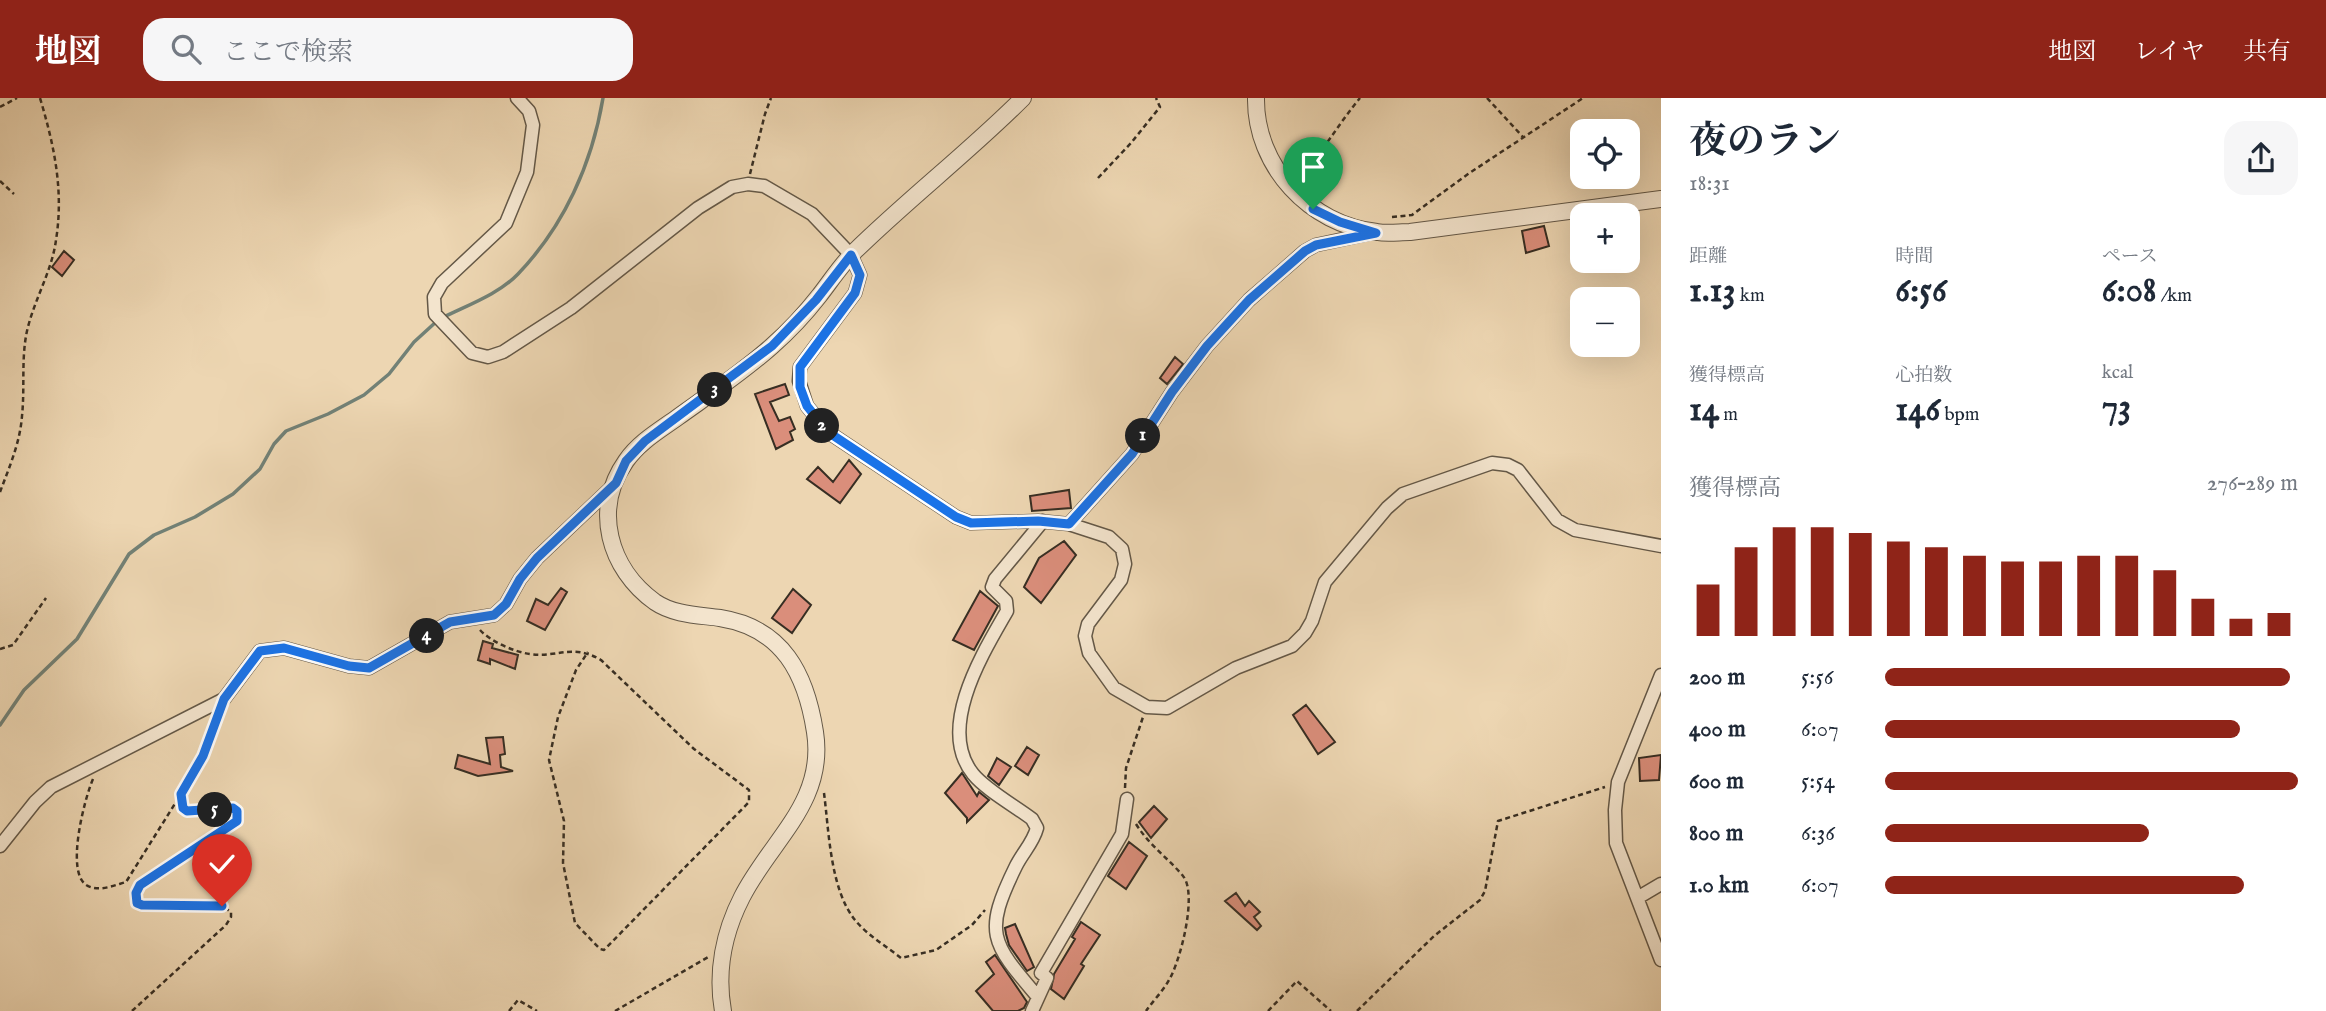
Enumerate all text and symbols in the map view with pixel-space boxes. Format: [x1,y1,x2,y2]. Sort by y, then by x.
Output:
search box [143,18,633,81]
icon: search [167,30,205,68]
text: 地図 [35,32,101,74]
text: ここで検索 [223,36,353,69]
text: 地図 [2048,37,2096,68]
text: レイヤ [2134,37,2205,68]
text: 共有 [2243,37,2291,68]
map controls [1570,119,1640,357]
button: locate [1570,119,1640,189]
text: 夜のラン [1689,119,1841,167]
button: share [2224,121,2298,195]
pin [1283,137,1343,209]
icon: arrive [1294,148,1332,186]
text: 18:31 [1689,169,1730,198]
button: + [1570,203,1640,273]
text: 距離 [1689,245,1727,269]
text: 時間 [1895,245,1933,269]
text: ペース [2102,245,2158,269]
text: 1.13 [1689,269,1736,314]
text: 6:56 [1895,269,1947,314]
text: 6:08 [2102,269,2157,314]
text: km [1736,284,1765,308]
text: /km [2157,284,2192,308]
button: − [1570,287,1640,357]
text: kcal [2102,361,2133,385]
text: 獲得標高 [1689,364,1765,388]
text: 心拍数 [1895,364,1952,388]
pin: 3 [698,372,732,408]
text: 3 [711,377,718,401]
text: 73 [2102,385,2131,430]
text: 14 [1689,388,1719,433]
text: 146 [1895,388,1940,433]
text: m [1719,403,1738,427]
text: bpm [1940,403,1980,427]
pin: 2 [804,408,840,444]
text: 2 [817,413,826,437]
pin: 1 [1126,418,1160,454]
text: 1 [1139,423,1146,447]
text: 276–289 m [2207,469,2298,498]
text: 獲得標高 [1689,474,1781,503]
pin: 4 [410,618,444,654]
text: 4 [422,623,431,647]
text: 200 m [1689,663,1745,692]
text: 5:56 [1801,663,1833,692]
text: 400 m [1689,715,1746,744]
text: 6:07 [1801,715,1839,744]
text: 600 m [1689,767,1744,796]
text: 5:54 [1801,767,1835,796]
pin: 5 [198,792,232,828]
text: 5 [211,797,218,821]
text: 800 m [1689,819,1743,848]
text: 6:36 [1801,819,1835,848]
pin [192,834,252,906]
icon: check [203,845,241,883]
text: 1.0 km [1689,871,1749,900]
text: 6:07 [1801,871,1839,900]

